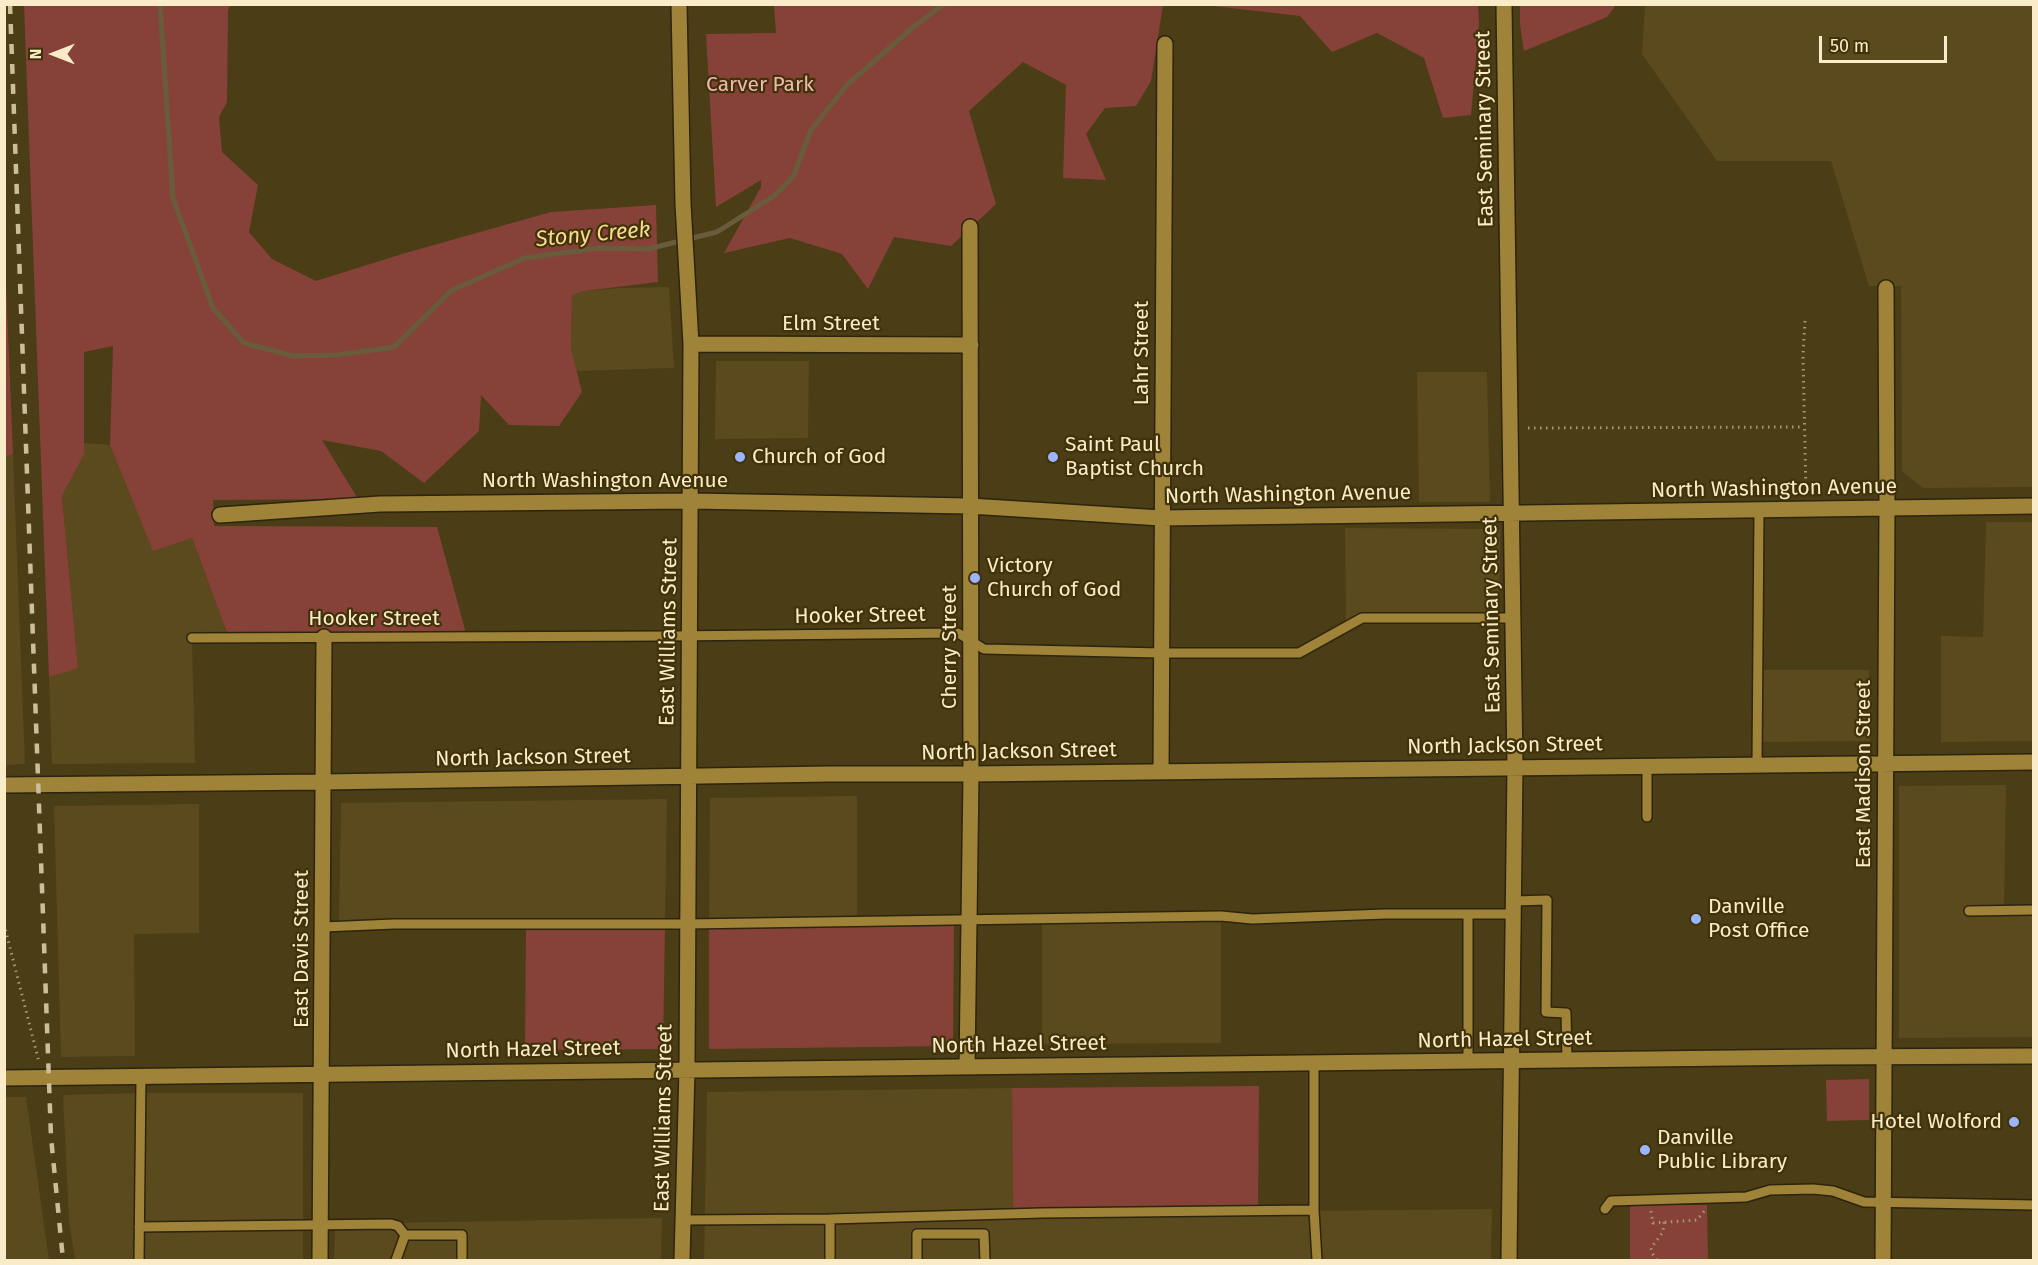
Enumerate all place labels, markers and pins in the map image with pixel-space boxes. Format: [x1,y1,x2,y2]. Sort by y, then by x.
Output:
place label: Saint Paul Baptist Church [1065,432,1204,482]
place label: Church of God [752,444,886,470]
marker: Church of God [733,450,747,464]
marker: Saint Paul Baptist Church [1046,450,1060,464]
place label: Victory Church of God [987,553,1121,603]
marker: Victory Church of God [968,571,982,585]
place label: Danville Post Office [1708,894,1809,944]
marker: Danville Post Office [1689,912,1703,926]
place label: Hotel Wolford [1870,1109,2002,1135]
marker: Hotel Wolford [2007,1115,2021,1129]
place label: Danville Public Library [1657,1125,1787,1175]
marker: Danville Public Library [1638,1143,1652,1157]

